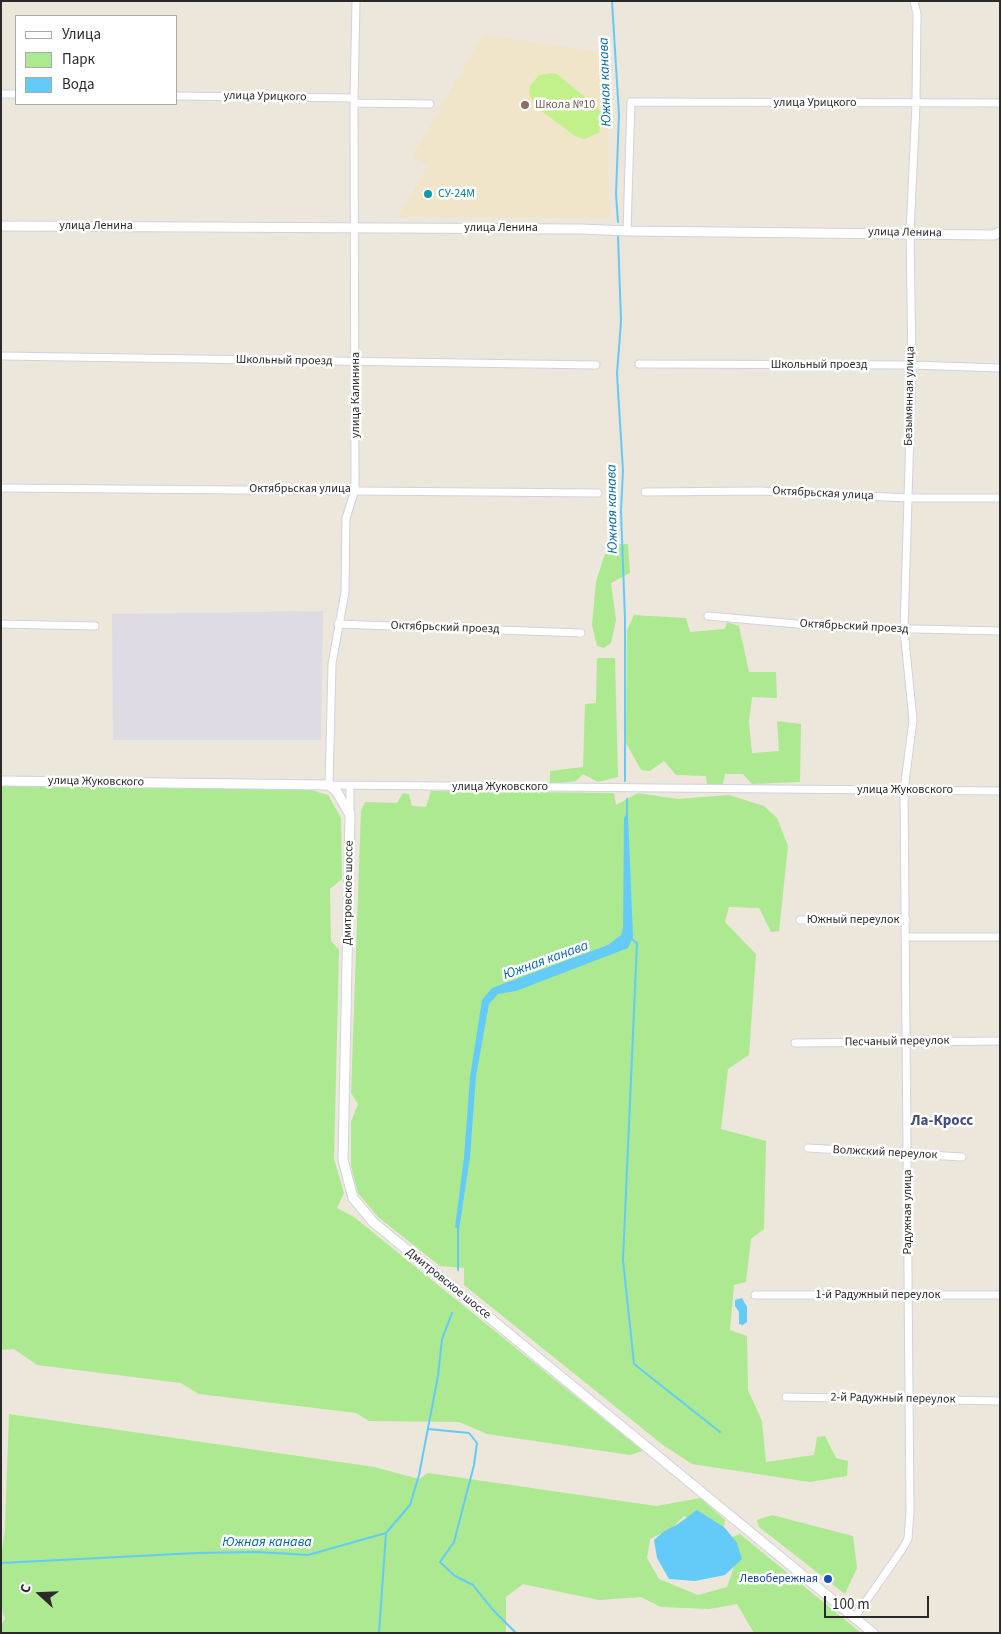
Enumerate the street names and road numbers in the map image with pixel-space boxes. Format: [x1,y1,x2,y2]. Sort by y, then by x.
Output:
street label: улица Урицкого [223,89,307,105]
street label: улица Урицкого [774,96,856,110]
street label: улица Ленина [59,219,133,233]
street label: улица Ленина [464,221,538,235]
street label: улица Ленина [868,225,942,241]
street label: Безымянная улица [902,346,918,446]
street label: улица Калинина [349,352,363,438]
street label: Школьный проезд [236,353,332,369]
street label: Школьный проезд [771,358,867,372]
street label: Октябрьская улица [249,482,351,496]
street label: Октябрьская улица [772,484,874,504]
street label: Октябрьский проезд [799,617,909,637]
street label: Октябрьский проезд [390,619,500,637]
street label: улица Жуковского [48,774,144,790]
street label: улица Жуковского [452,780,548,794]
street label: улица Жуковского [857,783,953,797]
street label: Дмитровское шоссе [341,840,357,946]
street label: Южный переулок [807,913,899,927]
street label: Песчаный переулок [844,1034,950,1050]
street label: Волжский переулок [832,1143,938,1163]
street label: Радужная улица [901,1169,915,1255]
street label: Дмитровское шоссе [403,1245,493,1323]
street label: 1-й Радужный переулок [816,1288,940,1302]
street label: 2-й Радужный переулок [830,1391,956,1407]

